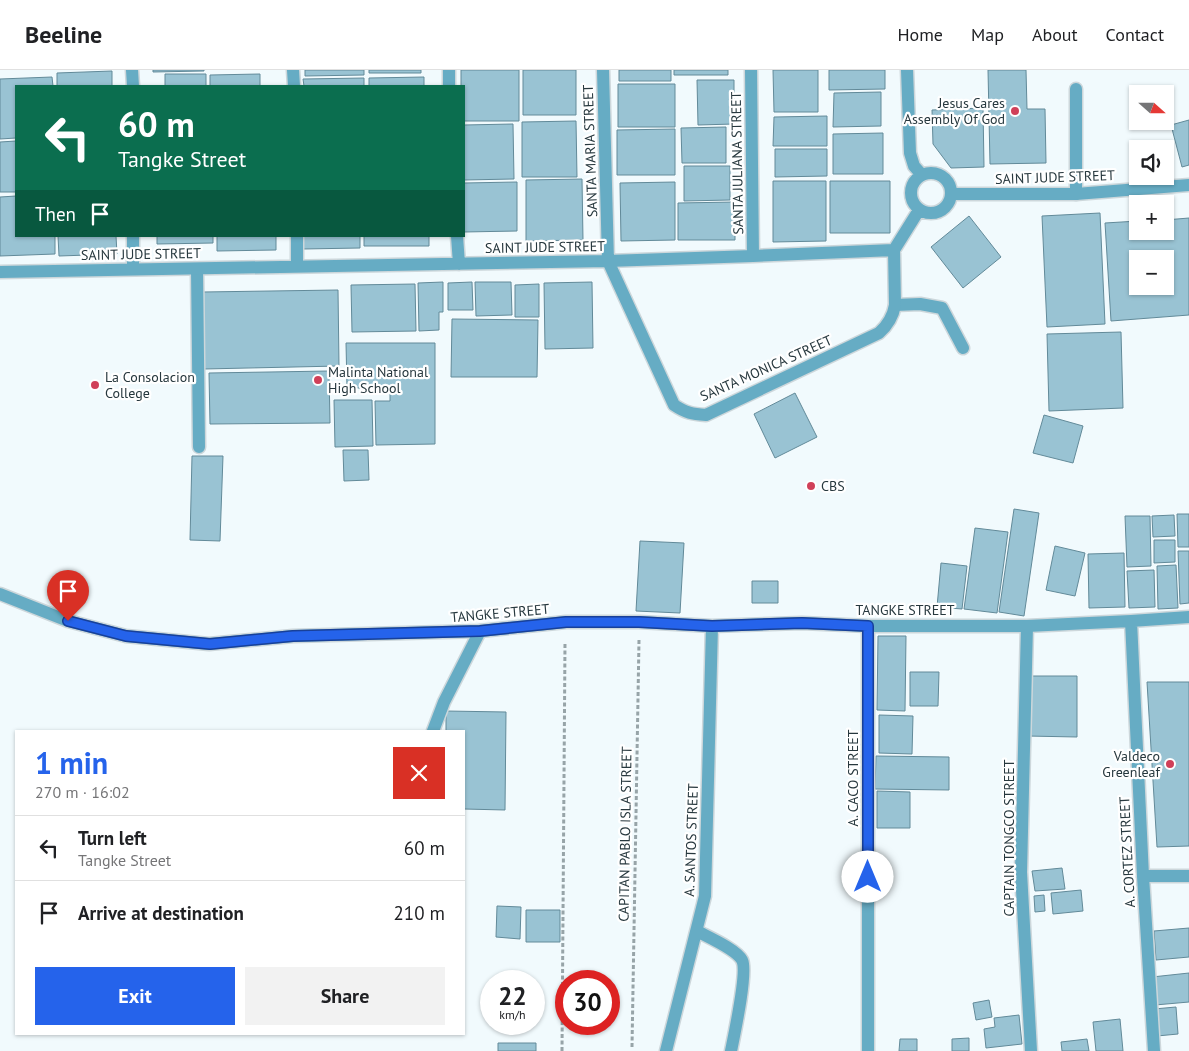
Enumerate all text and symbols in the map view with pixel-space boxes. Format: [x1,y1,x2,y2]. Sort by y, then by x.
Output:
text: Beeline [25,19,102,50]
text: Home [897,23,943,46]
text: Map [971,23,1004,46]
text: About [1032,23,1078,46]
text: Contact [1106,23,1164,46]
street label: SANTA MARIA STREET [579,84,601,218]
north arrow [1129,85,1174,130]
map controls [1129,85,1174,295]
street label: SANTA JULIANA STREET [727,91,747,235]
place label: Jesus Cares Assembly Of God [904,94,1005,128]
text: 60 m [118,101,195,147]
icon: left [35,105,100,170]
marker: Jesus Cares Assembly Of God [1009,105,1021,117]
button: sound [1129,140,1174,185]
text: Tangke Street [118,145,246,173]
street label: SAINT JUDE STREET [995,166,1115,188]
button: + [1129,195,1174,240]
icon: arrive [86,200,114,228]
text: Then [35,202,76,226]
street label: SAINT JUDE STREET [485,237,605,257]
street label: SAINT JUDE STREET [81,244,201,264]
button: − [1129,250,1174,295]
street label: SANTA MONICA STREET [697,331,835,405]
place label: Malinta National High School [328,363,428,397]
place label: La Consolacion College [105,368,195,402]
marker: Malinta National High School [312,374,324,386]
marker: La Consolacion College [89,379,101,391]
place label: CBS [821,477,845,495]
marker: CBS [805,480,817,492]
pin [47,570,89,621]
icon: arrive [54,577,82,605]
street label: TANGKE STREET [450,600,550,626]
street label: TANGKE STREET [855,601,955,619]
street label: A. CACO STREET [844,729,862,826]
text: 1 min [35,743,108,782]
street label: CAPITAN PABLO ISLA STREET [614,746,636,922]
button: close [393,747,445,799]
place label: Valdeco Greenleaf [1102,747,1161,781]
marker: Valdeco Greenleaf [1164,758,1176,770]
street label: CAPTAIN TONGCO STREET [1000,759,1018,917]
text: 270 m · 16:02 [35,782,130,802]
street label: A. SANTOS STREET [680,783,702,897]
street label: A. CORTEZ STREET [1115,796,1139,908]
text: Turn left [78,826,147,850]
icon: left [35,834,63,862]
text: 60 m [404,836,445,860]
text: Tangke Street [78,850,171,870]
position arrow [841,850,893,902]
icon: arrive [35,899,63,927]
text: Arrive at destination [78,901,244,925]
text: 210 m [393,901,445,925]
button: Exit [35,967,235,1025]
button: Share [245,967,445,1025]
speed limit sign: 30 [555,970,620,1035]
text: 22 [498,980,527,1012]
text: km/h [499,1007,526,1022]

